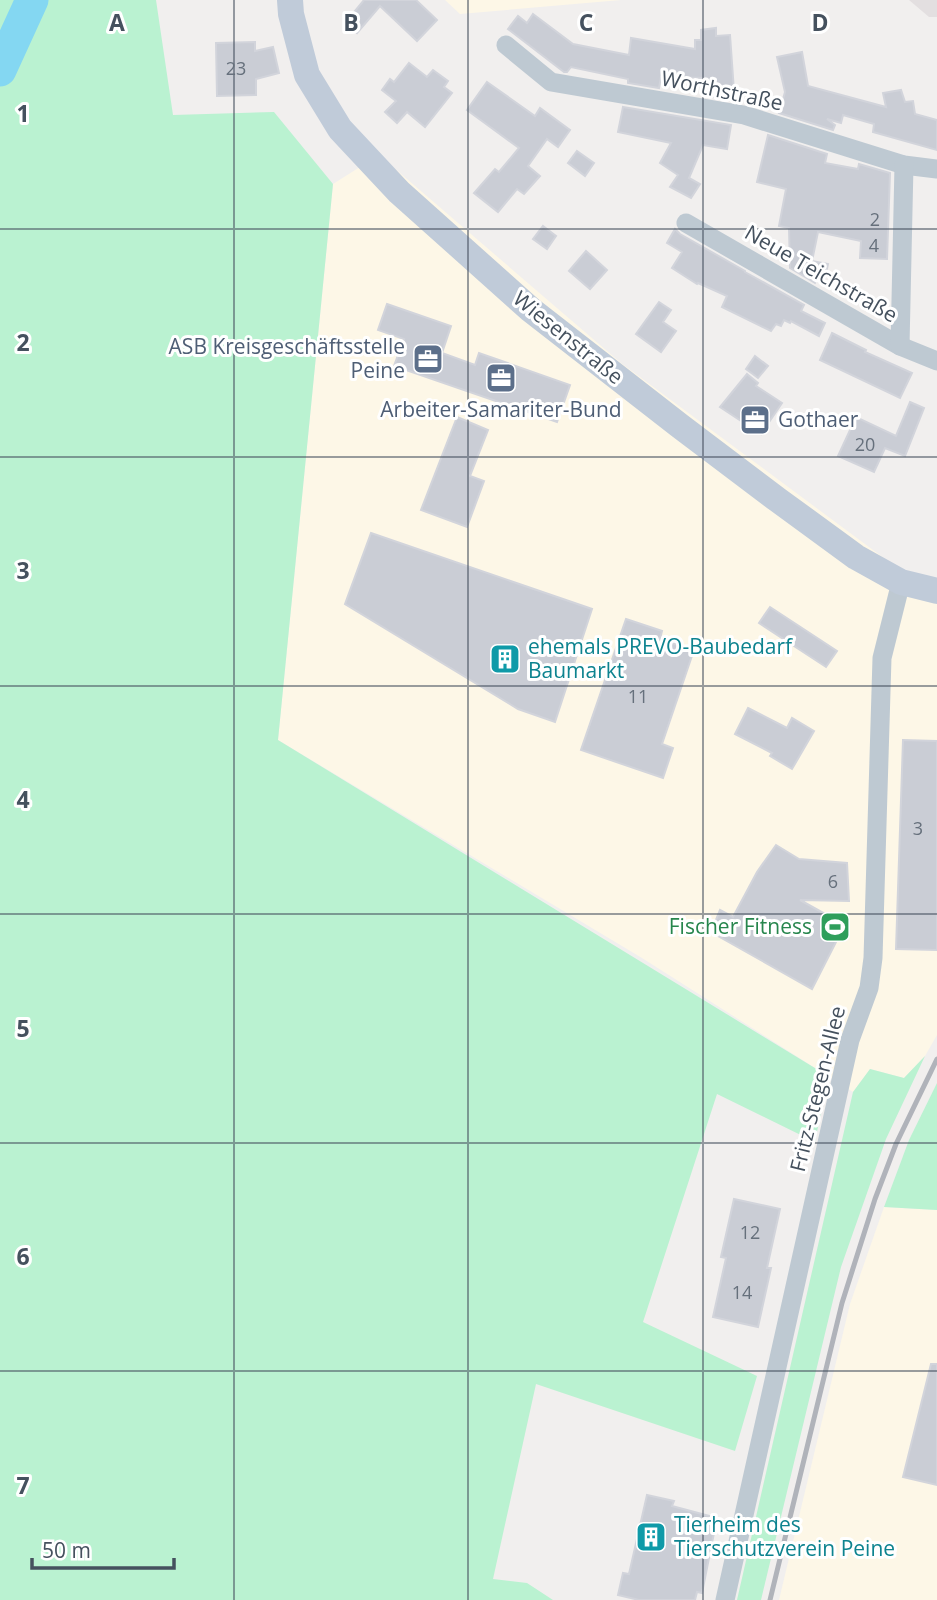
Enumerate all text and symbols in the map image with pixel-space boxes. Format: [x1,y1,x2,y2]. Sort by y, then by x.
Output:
text: A [109,6,125,38]
text: B [343,6,359,38]
text: C [579,6,593,38]
text: D [811,6,829,38]
house number: 23 [226,56,246,80]
street label: Worthstraße [659,63,786,117]
text: 1 [16,97,30,129]
house number: 2 [870,207,880,231]
street label: Neue Teichstraße [740,218,903,328]
house number: 4 [869,233,879,257]
street label: Wiesenstraße [508,284,629,390]
text: 2 [16,326,30,358]
place label: ASB Kreisgeschäftsstelle Peine [169,332,405,384]
office icon: ASB Kreisgeschäftsstelle Peine [411,342,445,376]
office icon: Arbeiter-Samariter-Bund [484,361,518,395]
place label: Arbeiter-Samariter-Bund [380,395,622,423]
office icon: Gothaer [738,403,772,437]
place label: Gothaer [778,405,859,433]
house number: 20 [855,432,875,456]
text: 3 [16,554,30,586]
place label: ehemals PREVO-Baubedarf Baumarkt [528,632,794,684]
building icon: ehemals PREVO-Baubedarf Baumarkt [488,642,522,676]
house number: 11 [628,684,648,708]
text: 4 [16,783,30,815]
house number: 3 [913,816,923,840]
house number: 6 [828,869,838,893]
sports icon: Fischer Fitness [818,910,852,944]
place label: Fischer Fitness [669,912,812,940]
street label: Fritz-Stegen-Allee [783,1003,851,1175]
text: 5 [16,1012,30,1044]
house number: 12 [740,1220,760,1244]
text: 6 [16,1240,30,1272]
house number: 14 [732,1280,752,1304]
text: 7 [16,1469,30,1501]
place label: Tierheim des Tierschutzverein Peine [674,1510,895,1562]
building icon: Tierheim des Tierschutzverein Peine [634,1520,668,1554]
scale bar [32,1526,173,1570]
text: 50 m [42,1536,91,1564]

